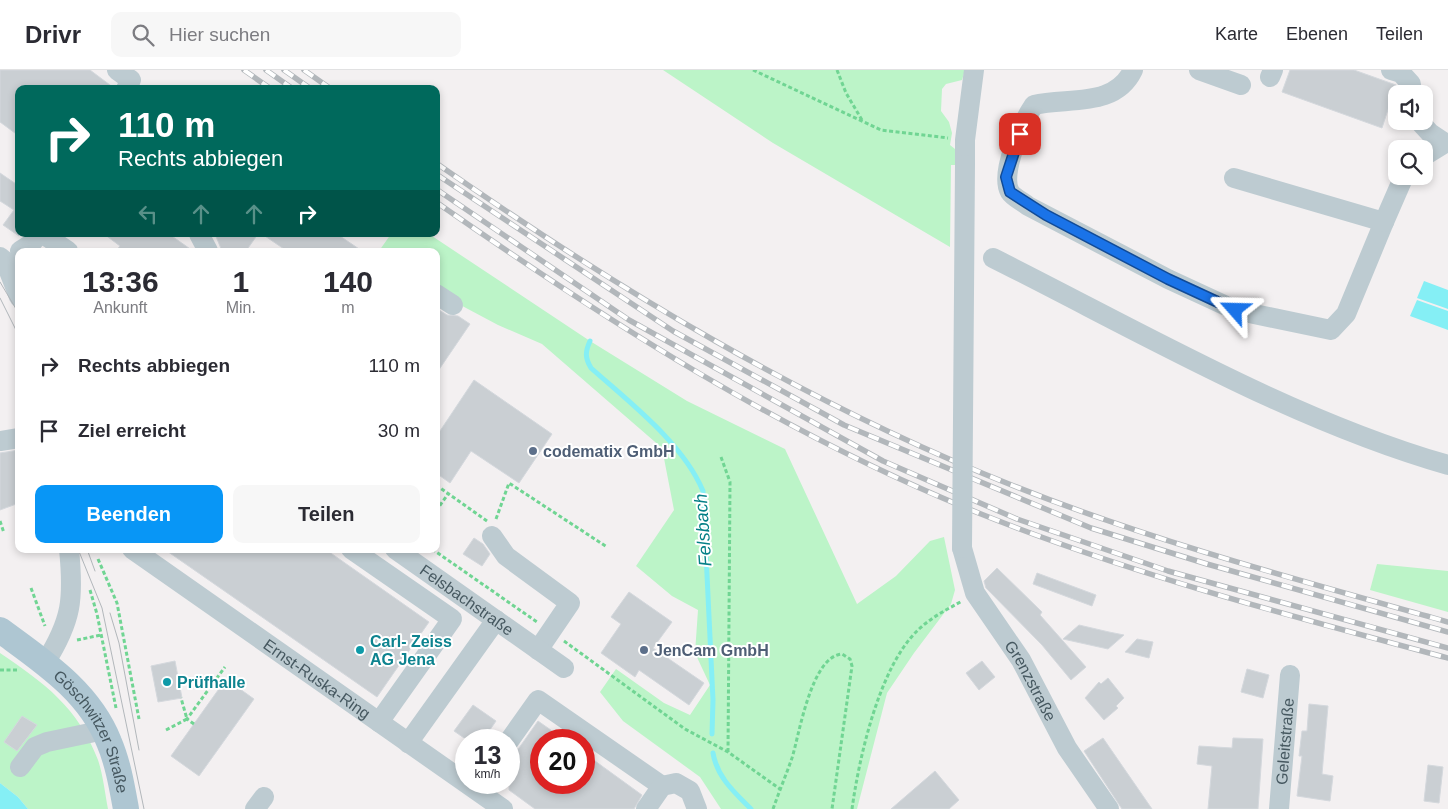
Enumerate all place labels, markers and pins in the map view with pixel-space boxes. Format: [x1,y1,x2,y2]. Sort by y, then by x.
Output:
pin [999,113,1041,155]
place label: codematix GmbH [543,443,675,460]
marker: codematix GmbH [527,445,539,457]
place label: Carl- Zeiss AG Jena [370,633,452,668]
place label: JenCam GmbH [654,642,769,659]
marker: Carl- Zeiss AG Jena [354,644,366,656]
marker: JenCam GmbH [638,644,650,656]
place label: Prüfhalle [177,674,246,691]
marker: Prüfhalle [161,676,173,688]

